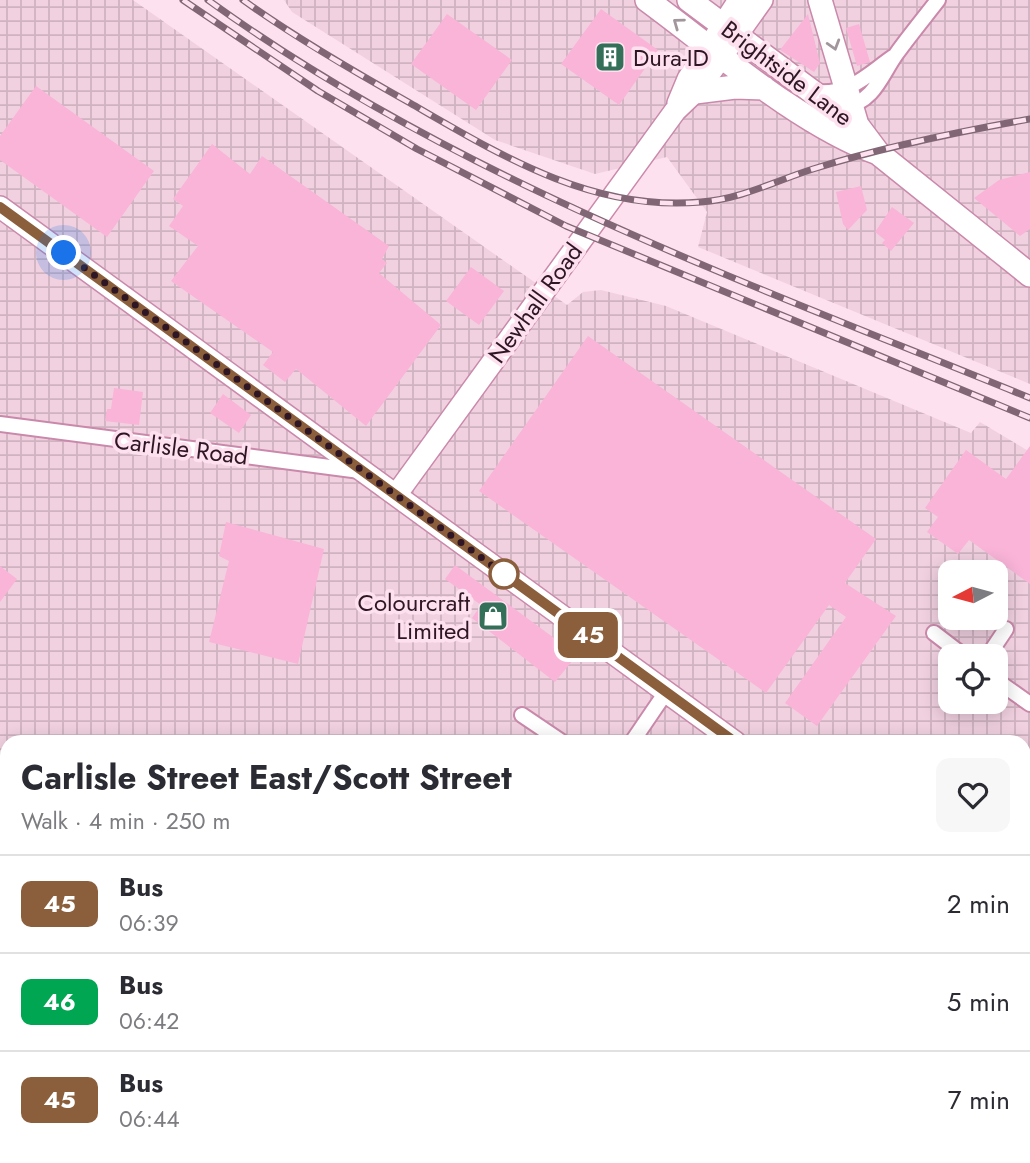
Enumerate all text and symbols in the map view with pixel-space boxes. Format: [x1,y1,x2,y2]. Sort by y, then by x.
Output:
street label: Brightside Lane [714,12,860,134]
one-way arrow [673,18,686,31]
one-way arrow [825,38,840,50]
building icon: Dura-ID [593,40,627,74]
place label: Dura-ID [633,40,709,75]
your location [46,235,81,270]
street label: Newhall Road [479,236,591,370]
street label: Carlisle Road [112,422,250,474]
unlabelled marker [489,559,519,589]
north arrow [938,560,1008,630]
map controls [938,560,1008,714]
place label: Colourcraft Limited [357,585,470,648]
shop icon: Colourcraft Limited [476,599,510,633]
line badge: 45 [556,612,620,658]
text: 45 [572,617,604,652]
button: locate [938,644,1008,714]
text: Carlisle Street East/Scott Street [21,754,512,801]
button: heart [936,758,1010,832]
text: Walk · 4 min · 250 m [21,804,230,838]
text: Bus [119,868,163,906]
text: 2 min [947,885,1010,923]
text: 45 [43,886,76,921]
text: 06:39 [119,906,179,940]
text: Bus [119,966,163,1004]
text: 5 min [947,983,1010,1021]
text: 46 [43,984,76,1019]
text: 06:42 [119,1004,179,1038]
text: Bus [119,1064,163,1102]
text: 7 min [948,1081,1010,1119]
text: 45 [43,1082,76,1117]
text: 06:44 [119,1102,180,1136]

